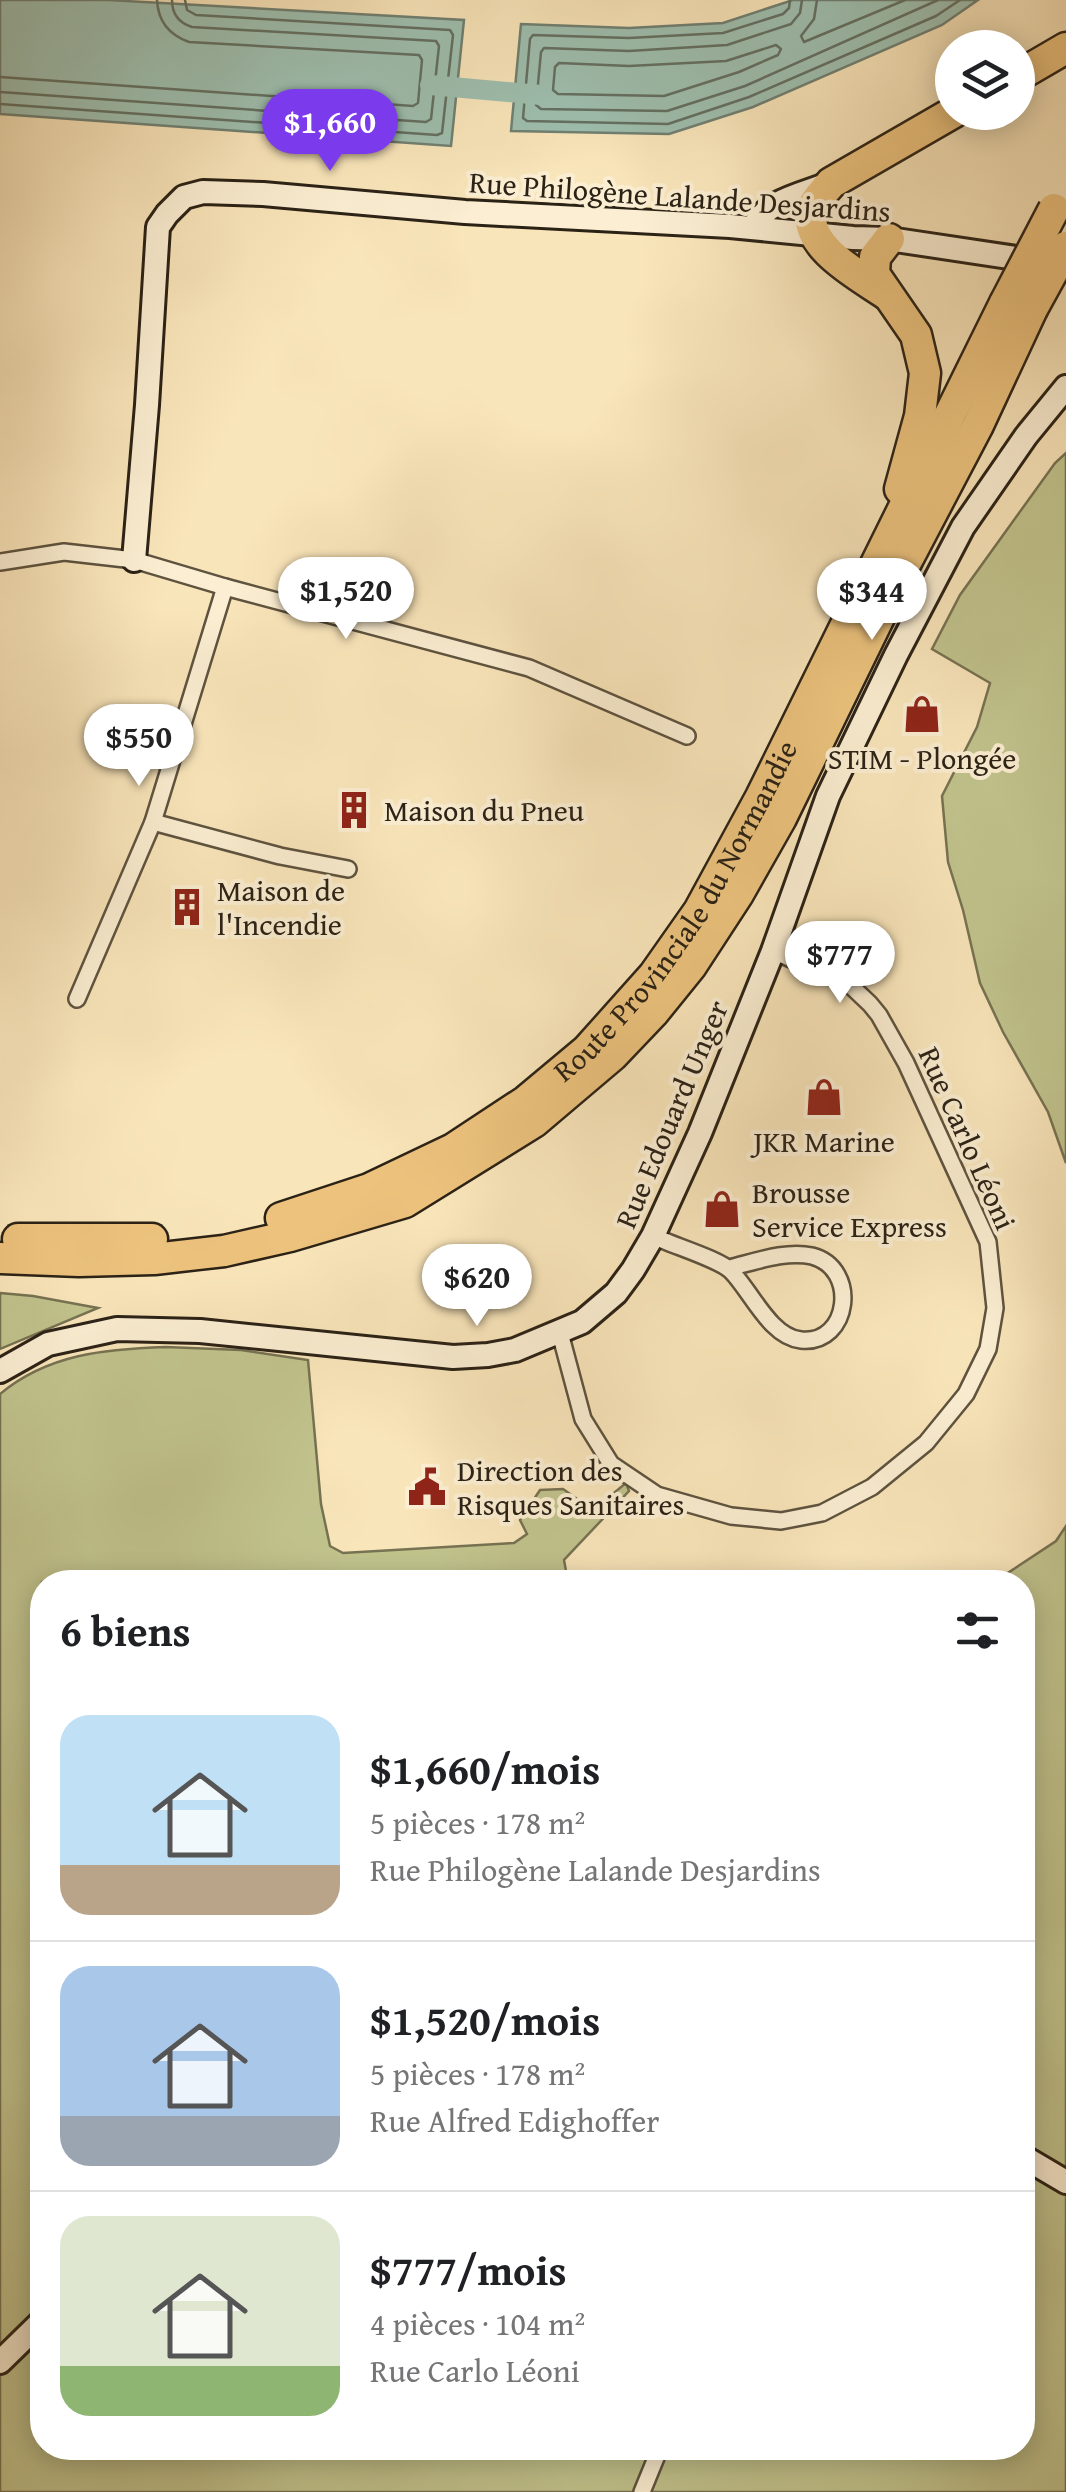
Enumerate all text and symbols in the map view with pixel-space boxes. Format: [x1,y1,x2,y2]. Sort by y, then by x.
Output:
map controls [935,30,1035,130]
button: layers [935,30,1035,130]
pin: $1,660 [249,89,411,174]
text: $1,660 [284,98,376,145]
street label: Rue Philogène Lalande Desjardins [468,159,892,233]
pin: $1,520 [265,557,427,642]
pin: $344 [813,558,931,643]
text: $1,520 [300,566,392,613]
text: $344 [839,567,905,614]
shop icon: STIM - Plongée [901,693,943,735]
pin: $550 [80,704,198,789]
text: $550 [106,713,172,760]
street label: Route Provinciale du Normandie [543,732,808,1092]
place label: STIM - Plongée [828,736,1016,780]
place label: Maison du Pneu [384,788,585,832]
building icon: Maison du Pneu [333,789,375,831]
place label: Maison de l'Incendie [217,868,345,946]
building icon: Maison de l'Incendie [166,886,208,928]
pin: $777 [781,921,899,1006]
text: $777 [807,930,873,977]
street label: Rue Edouard Unger [603,993,739,1235]
street label: Rue Carlo Léoni [908,1039,1028,1237]
shop icon: JKR Marine [803,1076,845,1118]
place label: JKR Marine [749,1119,895,1163]
place label: Brousse Service Express [752,1170,947,1248]
shop icon: Brousse Service Express [701,1188,743,1230]
pin: $620 [418,1244,536,1329]
text: $620 [444,1253,510,1300]
place label: Direction des Risques Sanitaires [457,1448,684,1526]
public building icon: Direction des Risques Sanitaires [406,1466,448,1508]
text: 6 biens [60,1600,191,1661]
icon: filters [950,1603,1005,1658]
text: $1,660/mois [370,1738,600,1799]
icon: home [140,1755,260,1875]
text: 5 pièces · 178 m² [370,1799,585,1846]
text: Rue Philogène Lalande Desjardins [370,1846,821,1893]
text: $1,520/mois [370,1989,600,2050]
icon: home [140,2006,260,2126]
text: 5 pièces · 178 m² [370,2050,585,2097]
text: Rue Alfred Edighoffer [370,2097,659,2144]
text: $777/mois [370,2239,567,2300]
icon: home [140,2256,260,2376]
text: 4 pièces · 104 m² [370,2300,585,2347]
text: Rue Carlo Léoni [370,2347,580,2394]

